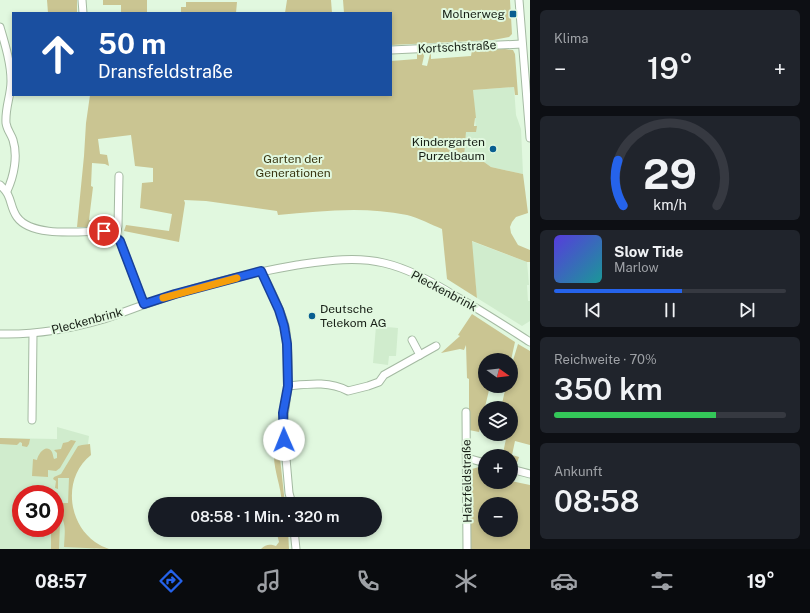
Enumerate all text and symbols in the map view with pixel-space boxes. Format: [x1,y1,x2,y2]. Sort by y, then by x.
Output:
place label: Molnerweg [442,7,505,21]
marker: Molnerweg [508,9,518,19]
text: 50 m [98,27,166,60]
icon: ahead [32,28,84,80]
text: Klima [554,31,588,46]
street label: Kortschstraße [417,38,497,56]
text: 19° [647,50,693,86]
text: − [554,56,566,82]
text: + [774,56,786,82]
text: Dransfeldstraße [98,61,233,82]
place label: Kindergarten Purzelbaum [412,135,485,163]
marker: Kindergarten Purzelbaum [488,144,498,154]
text: 29 [643,149,697,198]
park label: Garten der Generationen [255,152,331,180]
text: km/h [653,196,687,213]
pin [87,214,121,248]
icon: arrive [93,220,115,242]
text: Slow Tide [614,243,683,260]
text: Marlow [614,260,659,275]
street label: Pleckenbrink [408,268,480,314]
icon: previous [582,299,604,321]
icon: pause [659,299,681,321]
icon: next [736,299,758,321]
place label: Deutsche Telekom AG [320,302,387,330]
street label: Pleckenbrink [50,305,124,337]
marker: Deutsche Telekom AG [307,311,317,321]
text: Reichweite · 70% [554,352,657,367]
north arrow [478,353,518,393]
map controls [478,353,518,537]
text: 350 km [554,371,663,407]
button: layers [478,401,518,441]
position arrow [263,419,305,461]
street label: Hatzfeldstraße [459,439,475,523]
button: + [478,449,518,489]
text: Ankunft [554,464,603,479]
text: 08:58 [554,483,640,519]
speed limit sign: 30 [12,485,64,537]
button: − [478,497,518,537]
text: 08:58 · 1 Min. · 320 m [191,508,339,525]
icon: directions [157,567,185,595]
icon: music [255,567,283,595]
icon: phone [354,567,382,595]
icon: climate [452,567,480,595]
icon: car [550,567,578,595]
icon: filters [648,567,676,595]
text: 08:57 [35,571,87,592]
text: 19° [747,571,775,592]

